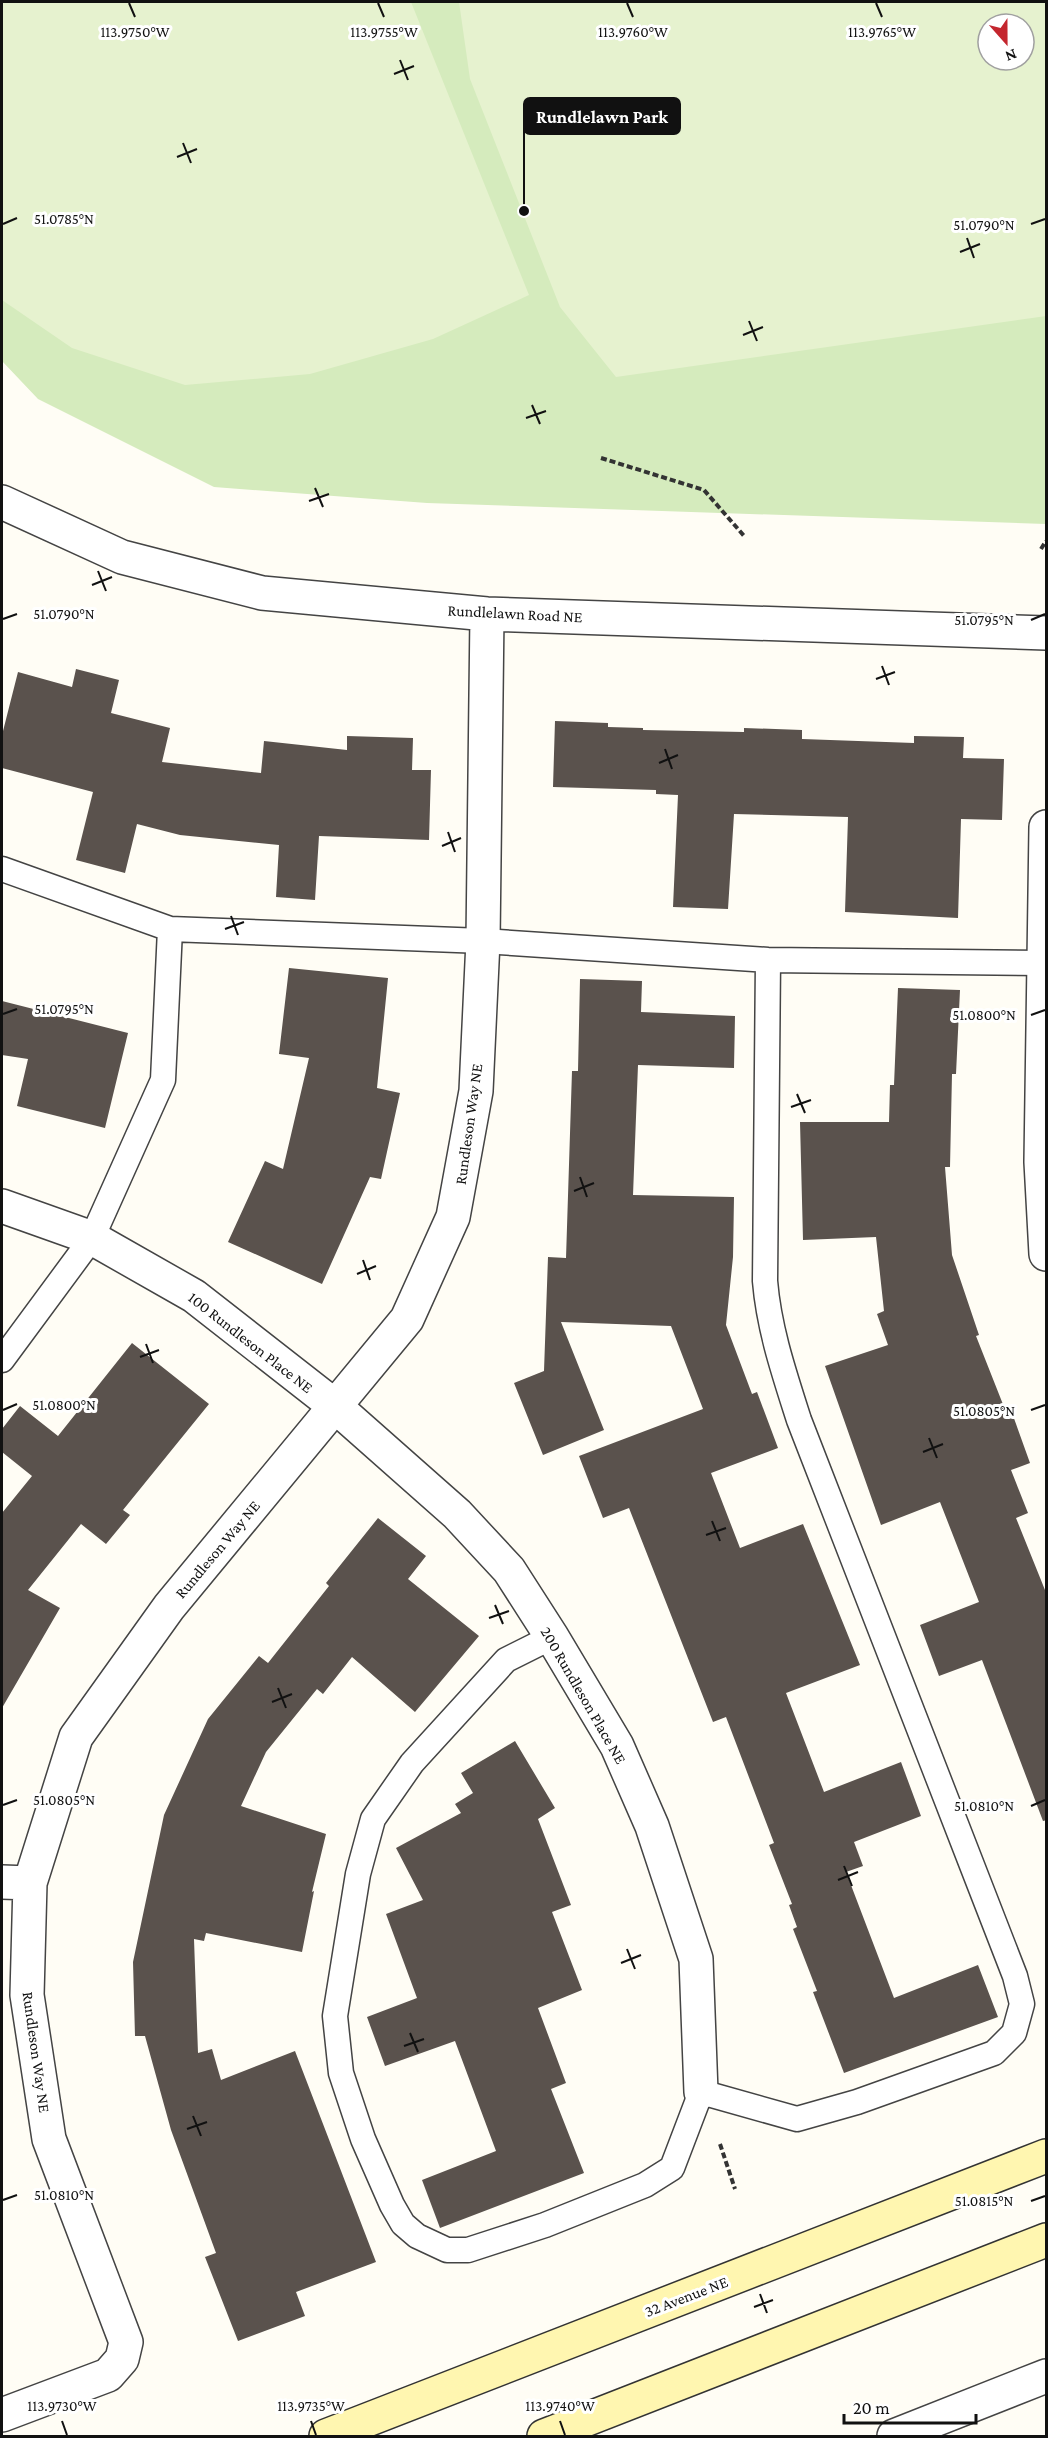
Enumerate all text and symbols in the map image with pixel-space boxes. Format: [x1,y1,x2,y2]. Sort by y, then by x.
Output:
north arrow [976,12,1036,72]
text: 113.9750°W [100,24,170,40]
text: 113.9755°W [350,24,418,40]
text: 113.9760°W [598,24,668,40]
text: 113.9765°W [848,24,916,40]
text: N [1003,46,1019,65]
callout: Rundlelawn Park [524,98,680,134]
text: Rundlelawn Park [536,107,668,127]
text: 51.0785°N [34,211,94,227]
text: 51.0790°N [953,217,1015,233]
street label: Rundlelawn Road NE [447,601,583,626]
text: 51.0790°N [33,606,95,622]
text: 51.0795°N [954,612,1014,628]
text: 51.0795°N [34,1001,94,1017]
text: 51.0800°N [952,1007,1016,1023]
street label: Rundleson Way NE [452,1062,486,1186]
street label: 100 Rundleson Place NE [185,1289,316,1396]
text: 51.0800°N [32,1397,96,1413]
text: 51.0805°N [953,1403,1015,1419]
street label: Rundleson Way NE [172,1497,264,1602]
street label: 200 Rundleson Place NE [537,1624,630,1767]
text: 51.0805°N [33,1792,95,1808]
text: 51.0810°N [954,1798,1014,1814]
street label: Rundleson Way NE [19,1990,53,2114]
text: 51.0810°N [34,2187,94,2203]
text: 51.0815°N [955,2193,1013,2209]
street label: 32 Avenue NE [642,2273,730,2320]
scale bar [844,2387,976,2425]
text: 113.9730°W [27,2398,97,2414]
text: 113.9735°W [277,2398,345,2414]
text: 113.9740°W [525,2398,595,2414]
text: 20 m [853,2398,890,2418]

